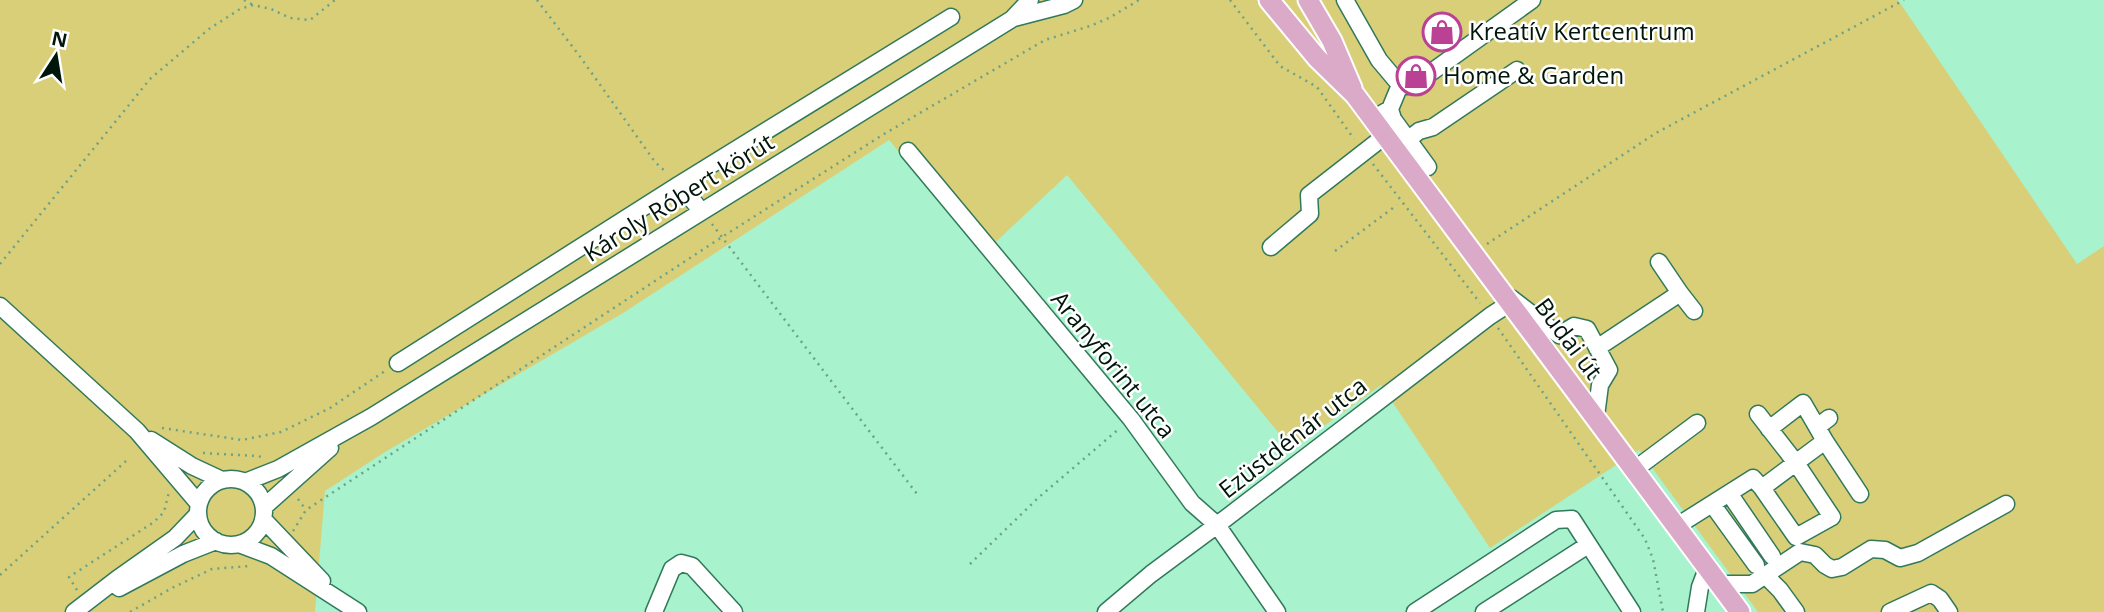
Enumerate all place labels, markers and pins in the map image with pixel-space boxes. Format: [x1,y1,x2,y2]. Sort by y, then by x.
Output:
shop icon: Kreatív Kertcentrum [1421,11,1463,53]
place label: Kreatív Kertcentrum [1469,14,1695,47]
shop icon: Home & Garden [1395,55,1437,97]
place label: Home & Garden [1443,58,1624,91]

